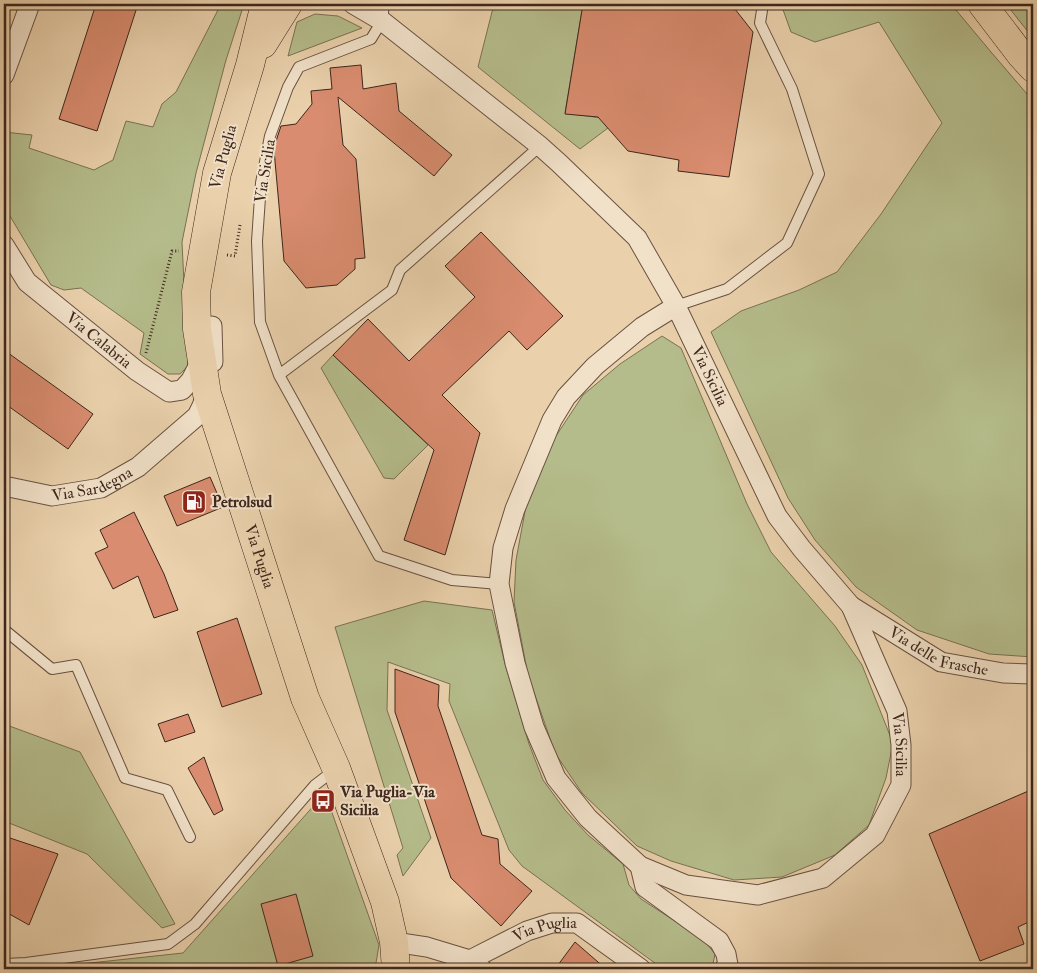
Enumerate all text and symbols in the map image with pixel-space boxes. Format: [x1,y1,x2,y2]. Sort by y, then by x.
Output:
street label: Via Puglia [205,122,241,191]
street label: Via Sicilia [250,137,280,204]
street label: Via Calabria [62,308,136,373]
street label: Via Sicilia [687,343,733,410]
street label: Via Sardegna [50,462,136,506]
fuel station icon: Petrolsud [181,489,207,515]
place label: Petrolsud [212,492,272,512]
street label: Via Puglia [240,522,279,591]
street label: Via delle Frasche [885,622,990,680]
street label: Via Sicilia [887,711,911,777]
place label: Via Puglia-Via Sicilia [339,782,435,820]
bus stop icon: Via Puglia-Via Sicilia [310,788,336,814]
street label: Via Puglia [509,913,577,947]

